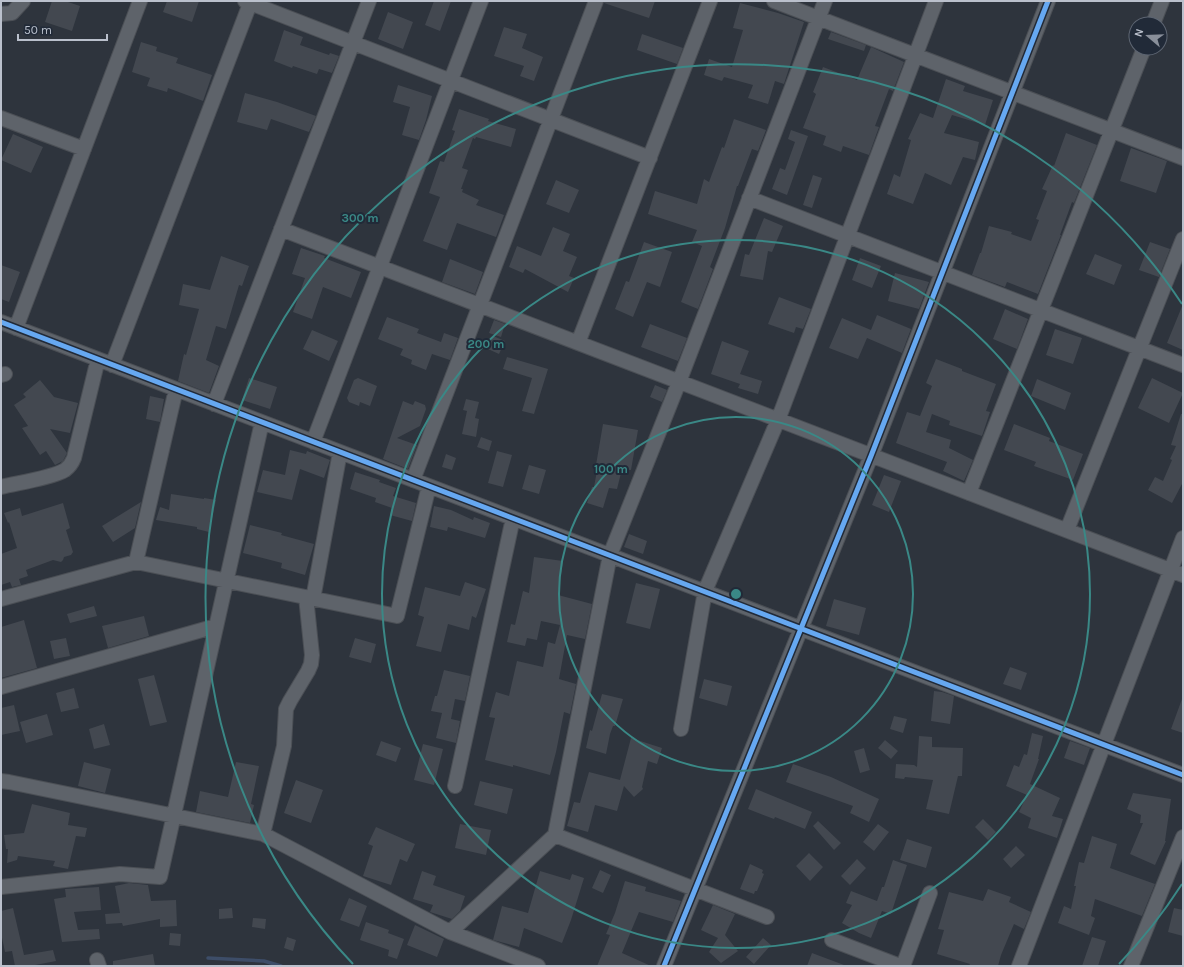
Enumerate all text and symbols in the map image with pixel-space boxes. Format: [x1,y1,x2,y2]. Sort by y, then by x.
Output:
scale bar [18,16,107,42]
north arrow [1128,16,1168,56]
text: 50 m [24,23,52,37]
text: N [1132,27,1146,39]
text: 300 m [341,211,379,225]
text: 200 m [468,337,504,351]
text: 100 m [594,462,628,476]
centre of rings [729,587,743,601]

